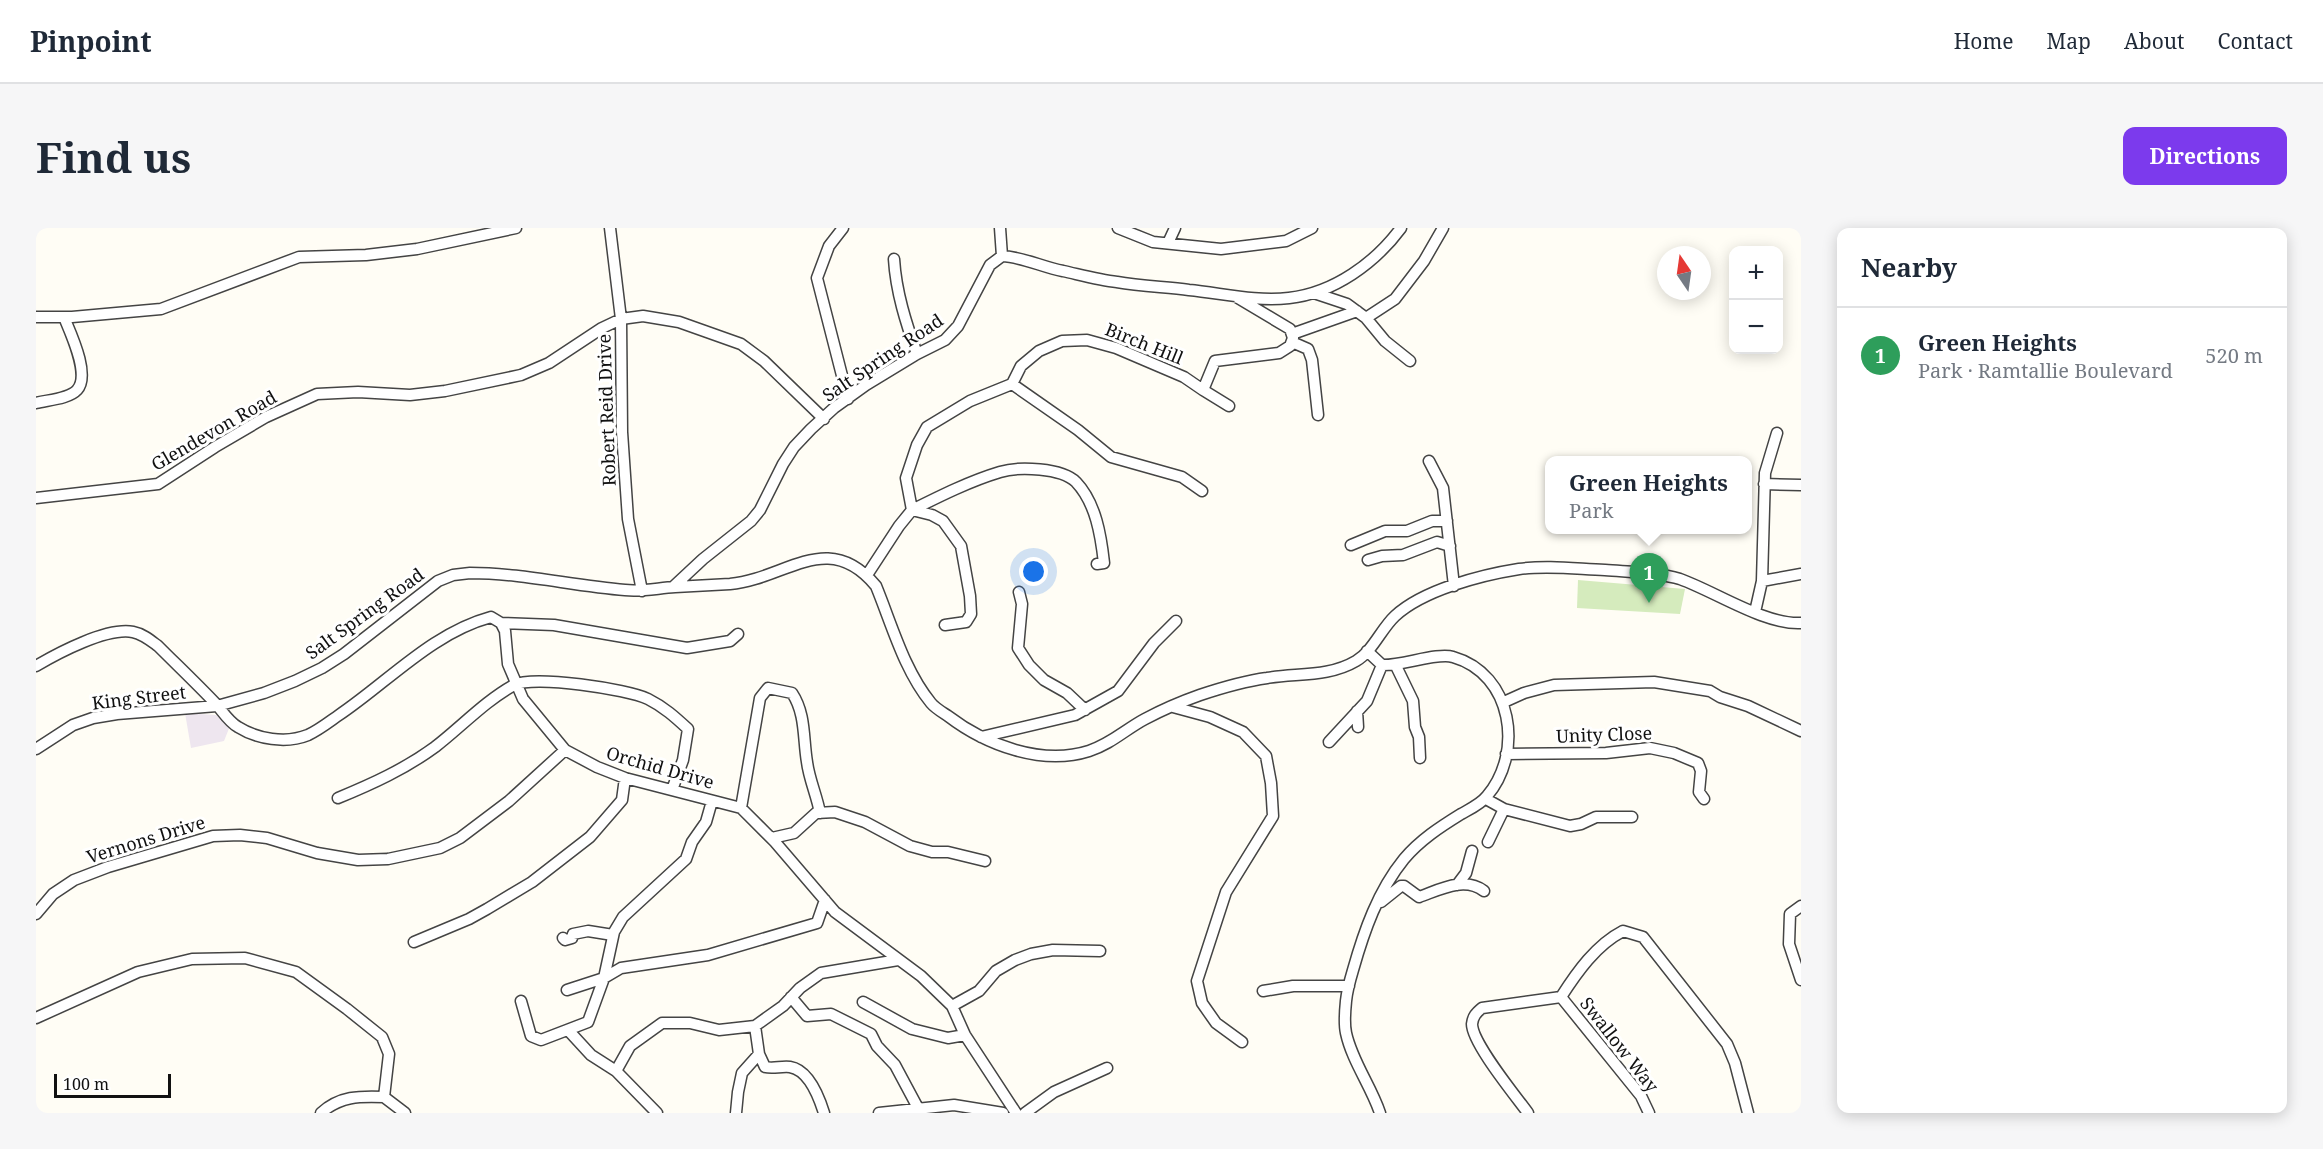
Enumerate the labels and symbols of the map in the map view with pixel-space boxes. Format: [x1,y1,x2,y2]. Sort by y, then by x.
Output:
north arrow [1657,246,1711,300]
street label: Salt Spring Road [817,308,948,407]
street label: Birch Hill [1102,317,1187,370]
street label: Robert Reid Drive [591,333,621,487]
street label: Glendevon Road [147,385,280,476]
pin: 1 [1630,554,1668,603]
your location [1019,557,1048,586]
street label: Salt Spring Road [300,562,428,664]
street label: King Street [90,679,187,715]
street label: Unity Close [1555,720,1652,748]
street label: Orchid Drive [604,740,717,794]
street label: Vernons Drive [83,810,208,868]
street label: Swallow Way [1575,992,1665,1098]
scale bar [54,1071,171,1098]

